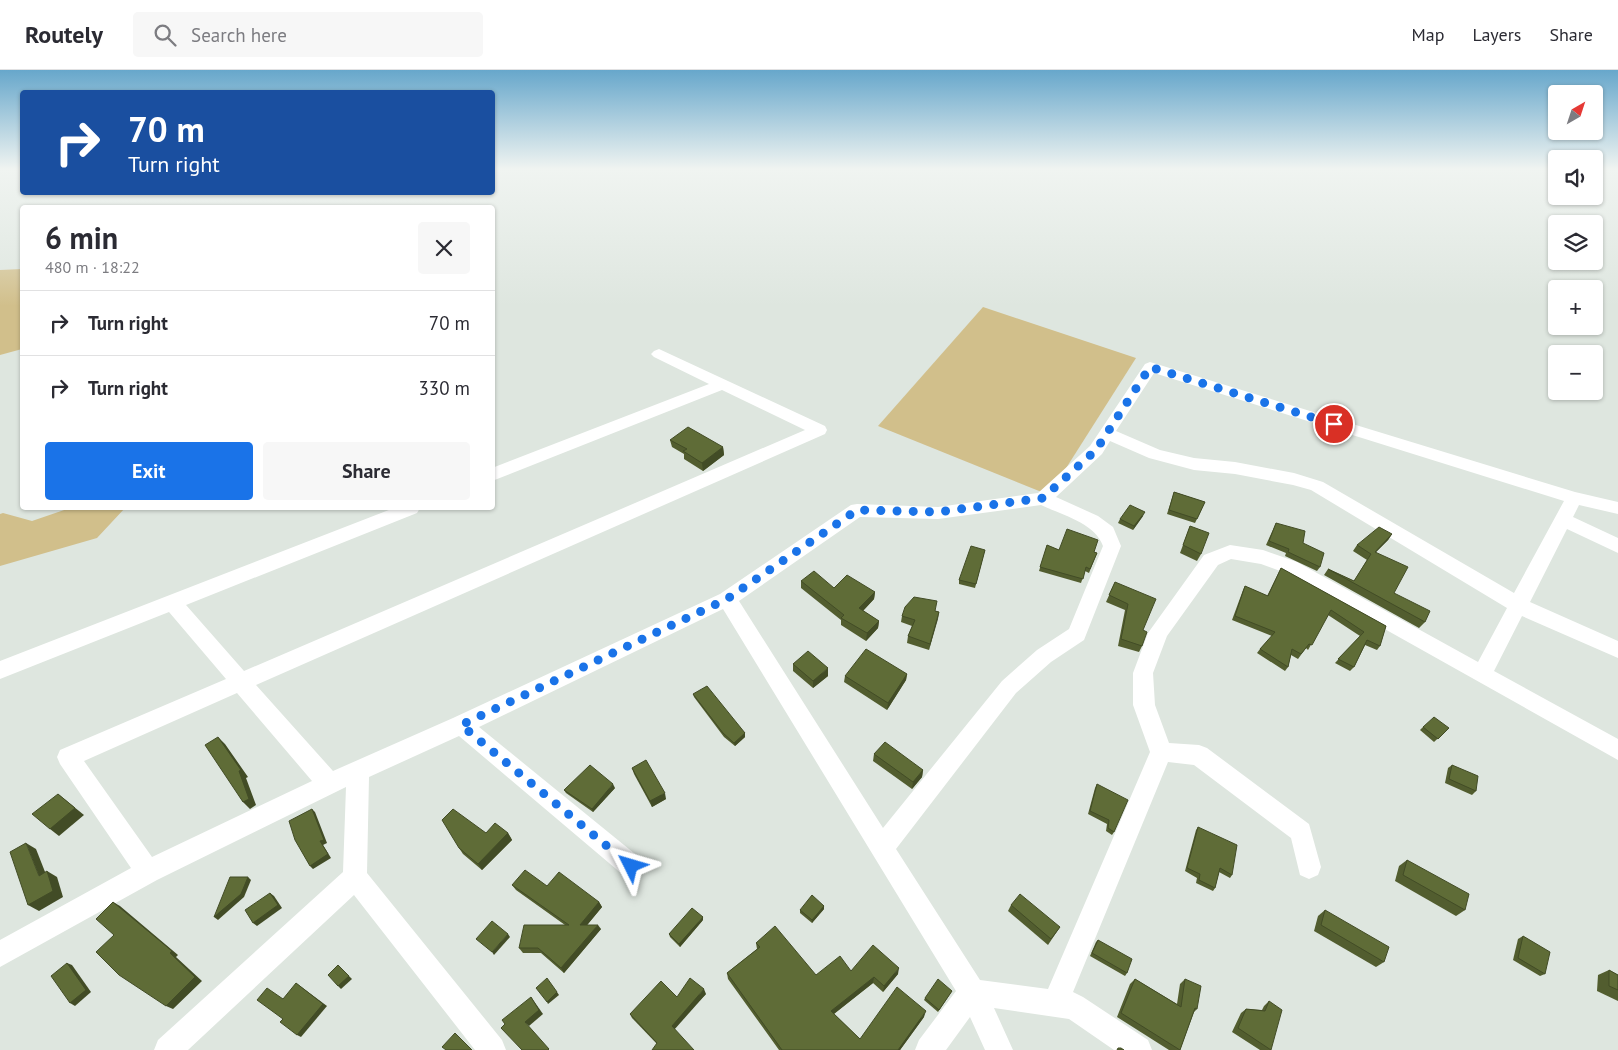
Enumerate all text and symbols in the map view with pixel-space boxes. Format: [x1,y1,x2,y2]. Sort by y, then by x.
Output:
search box [133,12,483,57]
text: Routely [25,19,103,50]
icon: search [151,21,179,49]
text: Search here [191,23,287,47]
text: Map [1412,23,1444,46]
text: Layers [1472,23,1521,46]
text: Share [1549,23,1593,46]
north arrow [1548,85,1602,140]
map controls [1548,85,1603,400]
text: 70 m [128,106,205,152]
icon: right [45,110,110,175]
text: Turn right [128,150,220,178]
button: sound [1548,150,1603,205]
button: layers [1548,215,1603,270]
text: 6 min [45,218,118,257]
button: close [418,222,470,274]
text: 480 m · 18:22 [45,257,140,277]
button: + [1548,280,1603,335]
icon: right [45,309,73,337]
text: Turn right [88,311,168,335]
text: 70 m [429,311,470,335]
button: − [1548,345,1603,400]
icon: right [45,374,73,402]
text: Turn right [88,376,168,400]
text: 330 m [418,376,470,400]
pin [1313,403,1355,445]
icon: arrive [1320,410,1348,438]
button: Exit [45,442,253,500]
button: Share [263,442,470,500]
position arrow [604,839,656,891]

